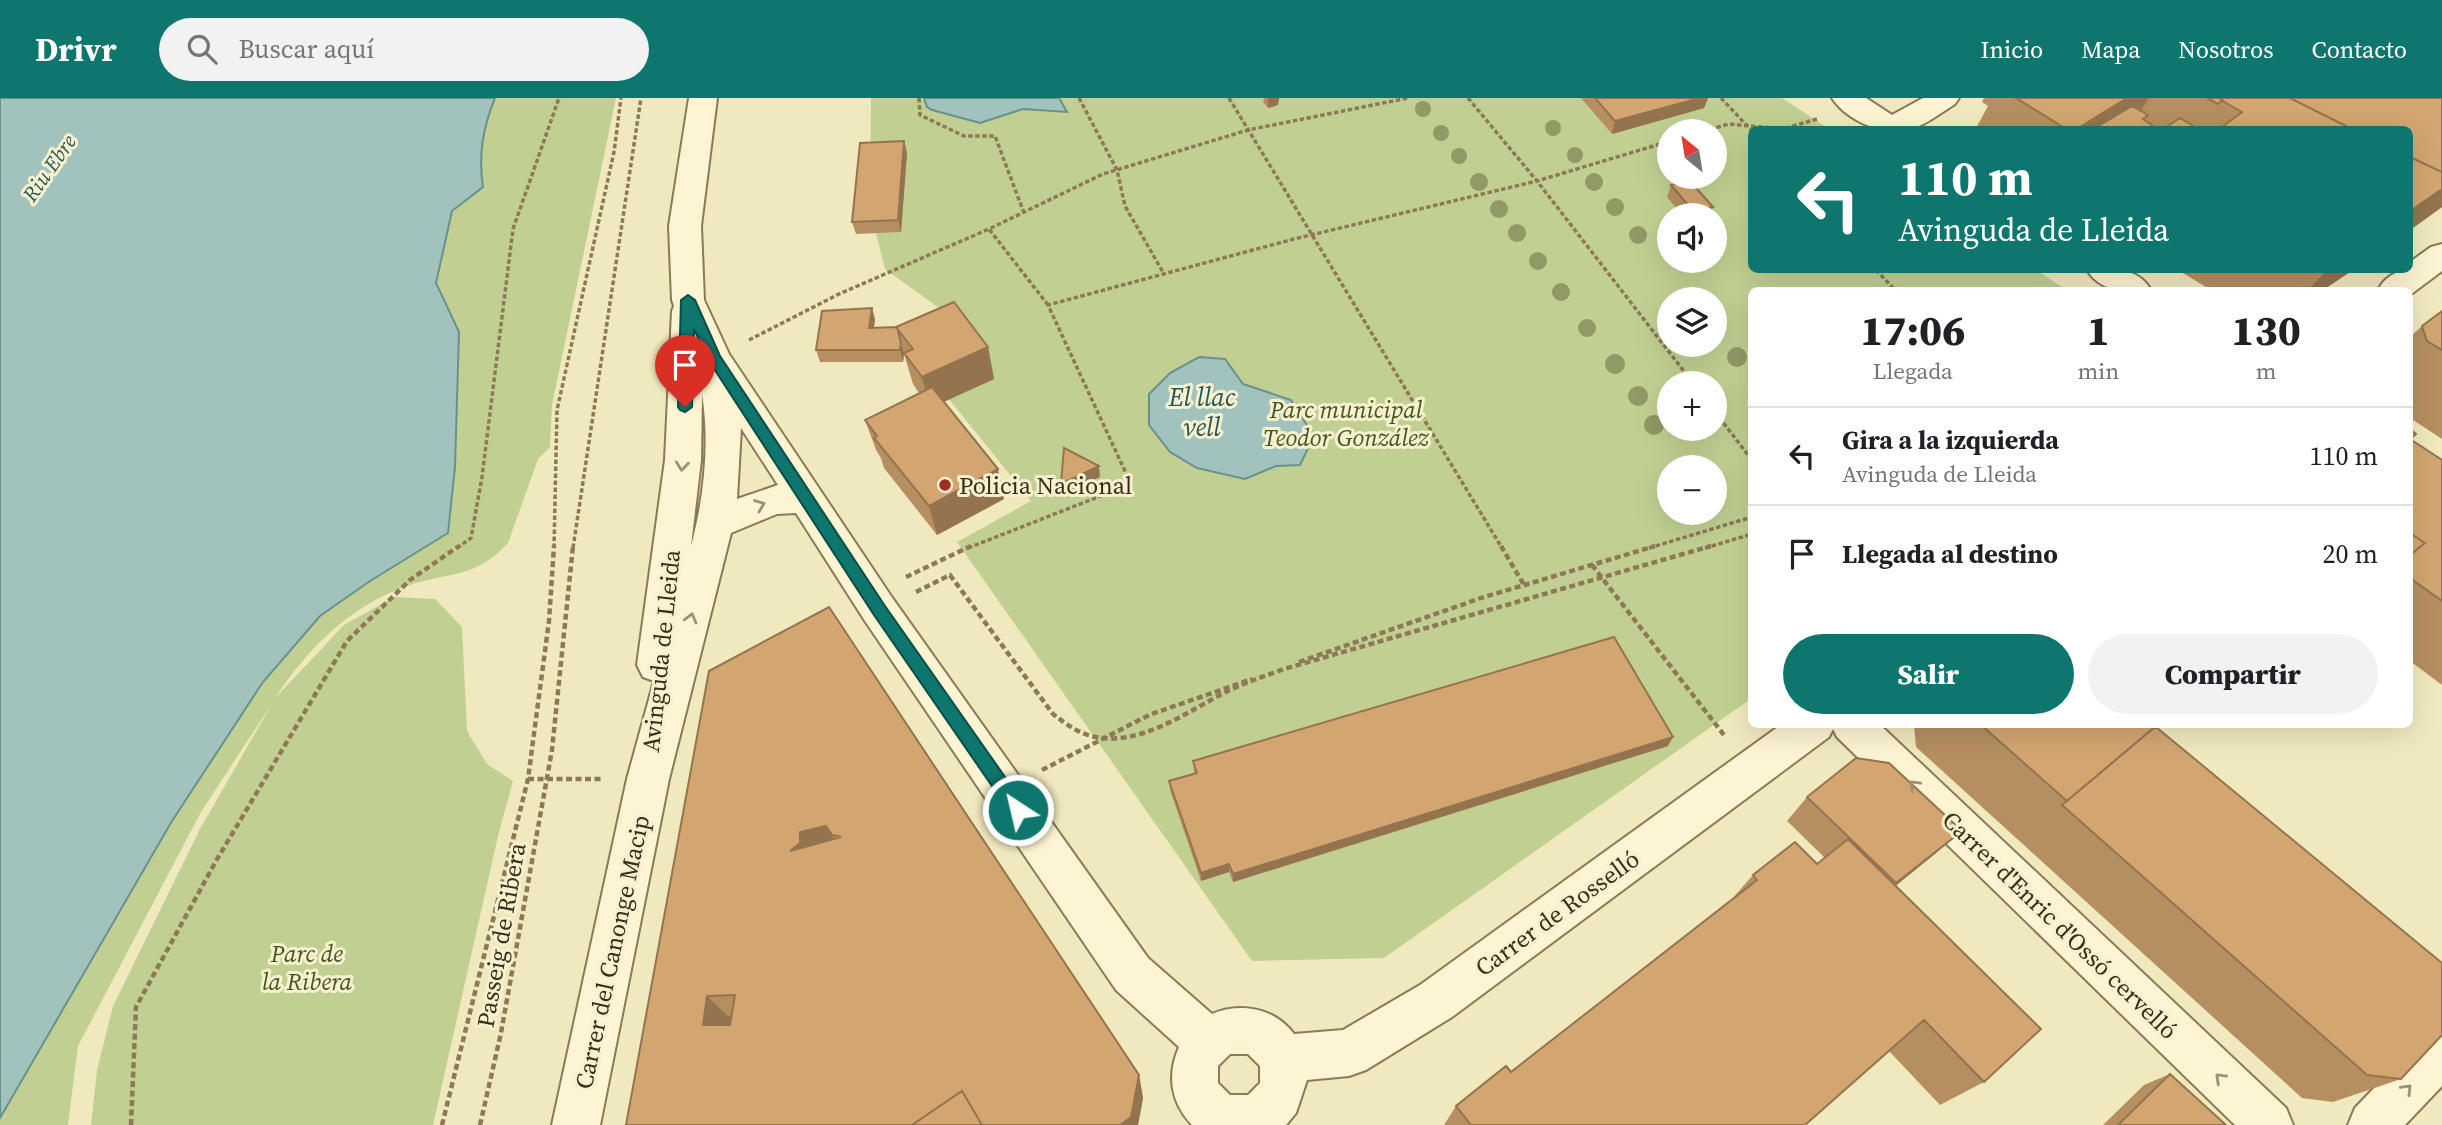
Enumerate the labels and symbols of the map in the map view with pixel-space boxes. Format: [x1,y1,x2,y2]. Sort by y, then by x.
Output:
north arrow [1657,119,1727,189]
water label: Riu Ebre [15,128,83,208]
pin [655,335,715,407]
water label: El llac vell [1167,379,1236,445]
park label: Parc municipal Teodor González [1263,393,1430,454]
one-way arrow [675,460,690,472]
place label: Policia Nacional [959,469,1132,502]
marker: Policia Nacional [937,477,953,493]
one-way arrow [753,500,765,514]
street label: Avinguda de Lleida [634,547,688,754]
one-way arrow [682,612,697,624]
position arrow [981,773,1055,847]
one-way arrow [1909,780,1922,793]
street label: Carrer d'Enric d'Ossó cervelló [1935,804,2185,1046]
street label: Carrer del Canonge Macip [567,812,657,1092]
street label: Passeig de Ribera [469,839,534,1030]
street label: Carrer de Rosselló [1468,842,1646,984]
park label: Parc de la Ribera [262,937,353,998]
one-way arrow [2215,1073,2228,1086]
one-way arrow [2398,1084,2411,1097]

